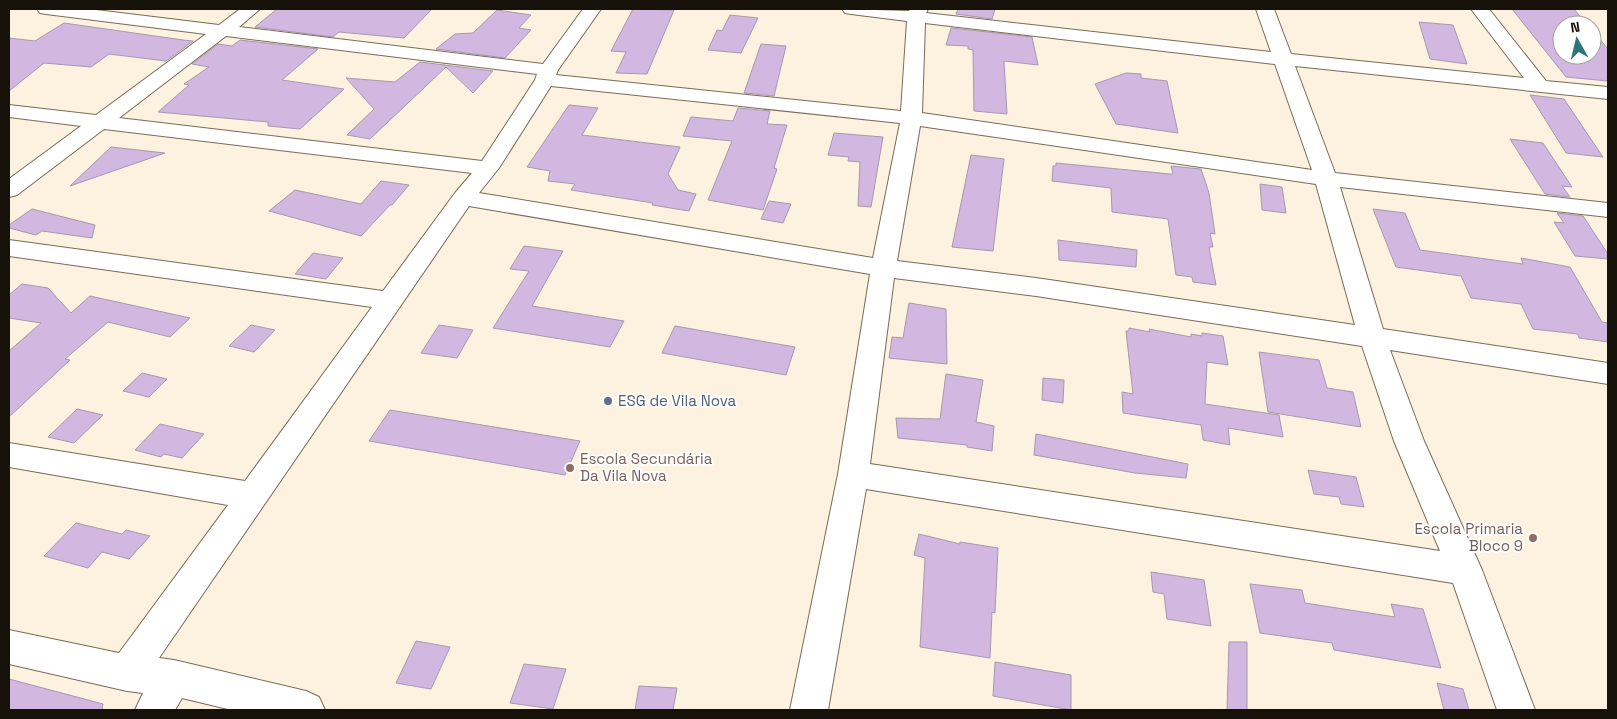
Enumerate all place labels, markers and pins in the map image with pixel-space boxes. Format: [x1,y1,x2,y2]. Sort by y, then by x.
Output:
place label: ESG de Vila Nova [618,391,736,410]
marker: ESG de Vila Nova [602,395,614,407]
place label: Escola Secundária Da Vila Nova [580,449,713,485]
marker: Escola Secundária Da Vila Nova [564,462,576,474]
place label: Escola Primaria Bloco 9 [1414,519,1523,555]
marker: Escola Primaria Bloco 9 [1527,532,1539,544]

